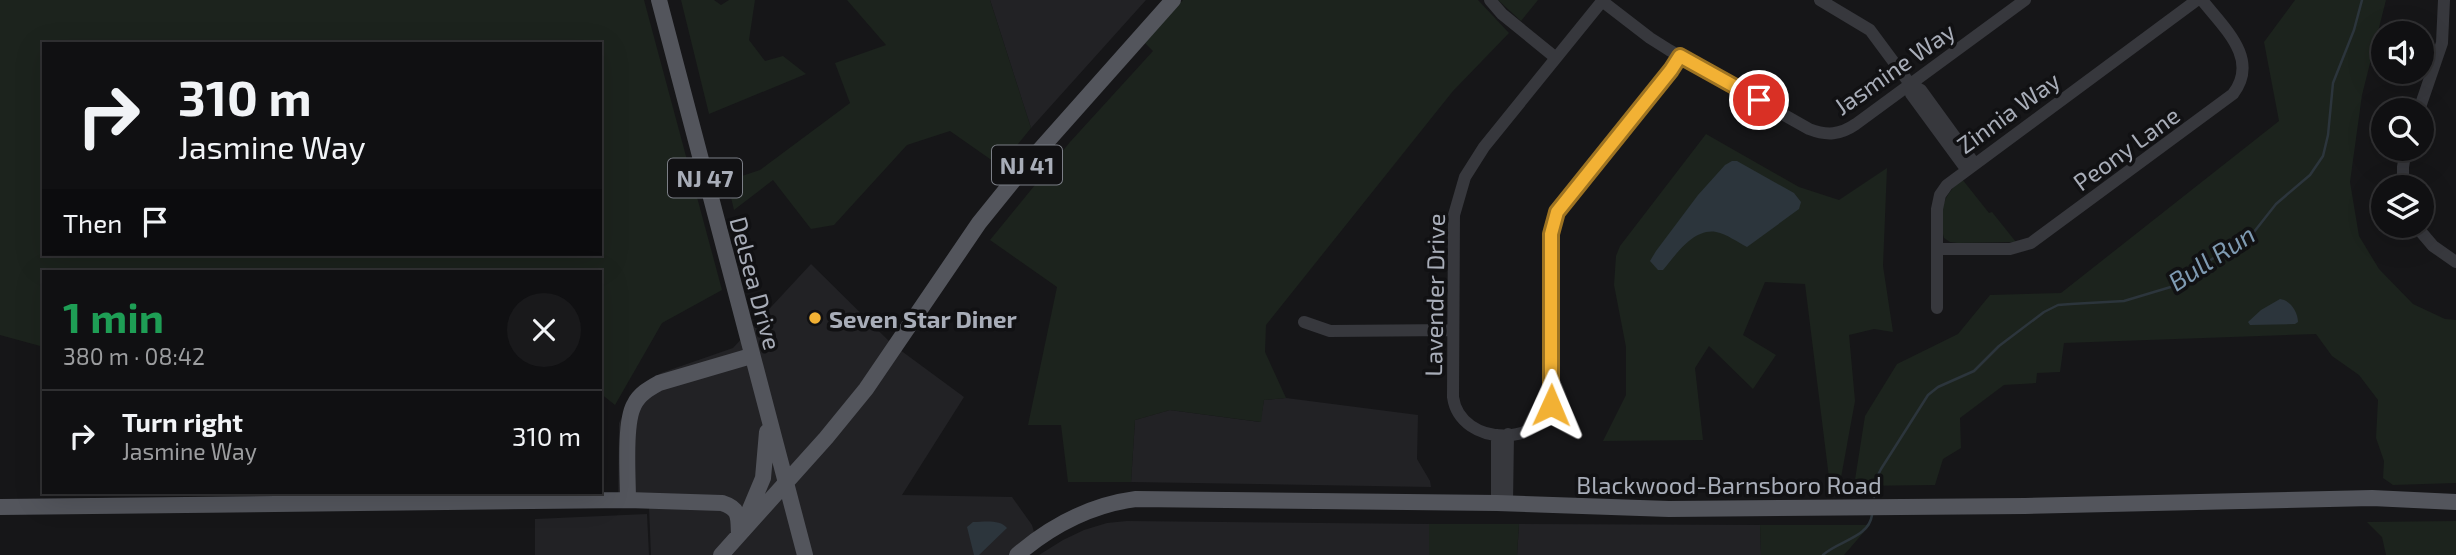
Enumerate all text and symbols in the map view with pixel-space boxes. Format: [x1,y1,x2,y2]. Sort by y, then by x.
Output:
street label: Jasmine Way [1828,16,1960,120]
map controls [2371,21,2434,238]
button: sound [2371,21,2434,84]
street label: Zinnia Way [1951,65,2065,159]
text: 310 m [178,67,312,126]
icon: right [63,70,154,161]
pin [1729,70,1789,130]
icon: arrive [1740,81,1778,119]
button: search [2371,98,2434,161]
street label: Peony Lane [2067,100,2185,196]
text: Jasmine Way [178,127,366,165]
road number: NJ 41 [992,146,1062,184]
road number: NJ 47 [668,158,742,197]
button: layers [2371,175,2434,238]
icon: arrive [136,203,174,241]
text: Then [63,207,122,238]
street label: Delsea Drive [724,213,788,353]
street label: Lavender Drive [1418,213,1450,377]
water label: Bull Run [2162,218,2260,296]
text: 1 min [63,291,164,341]
button: close [507,293,581,367]
place label: Seven Star Diner [829,304,1017,333]
marker: Seven Star Diner [807,310,823,326]
text: 380 m · 08:42 [63,342,205,370]
position arrow [1514,368,1588,442]
text: Turn right [122,406,243,437]
icon: right [63,417,101,455]
text: 310 m [512,420,581,451]
text: Jasmine Way [122,437,257,465]
street label: Blackwood-Barnsboro Road [1576,470,1882,499]

